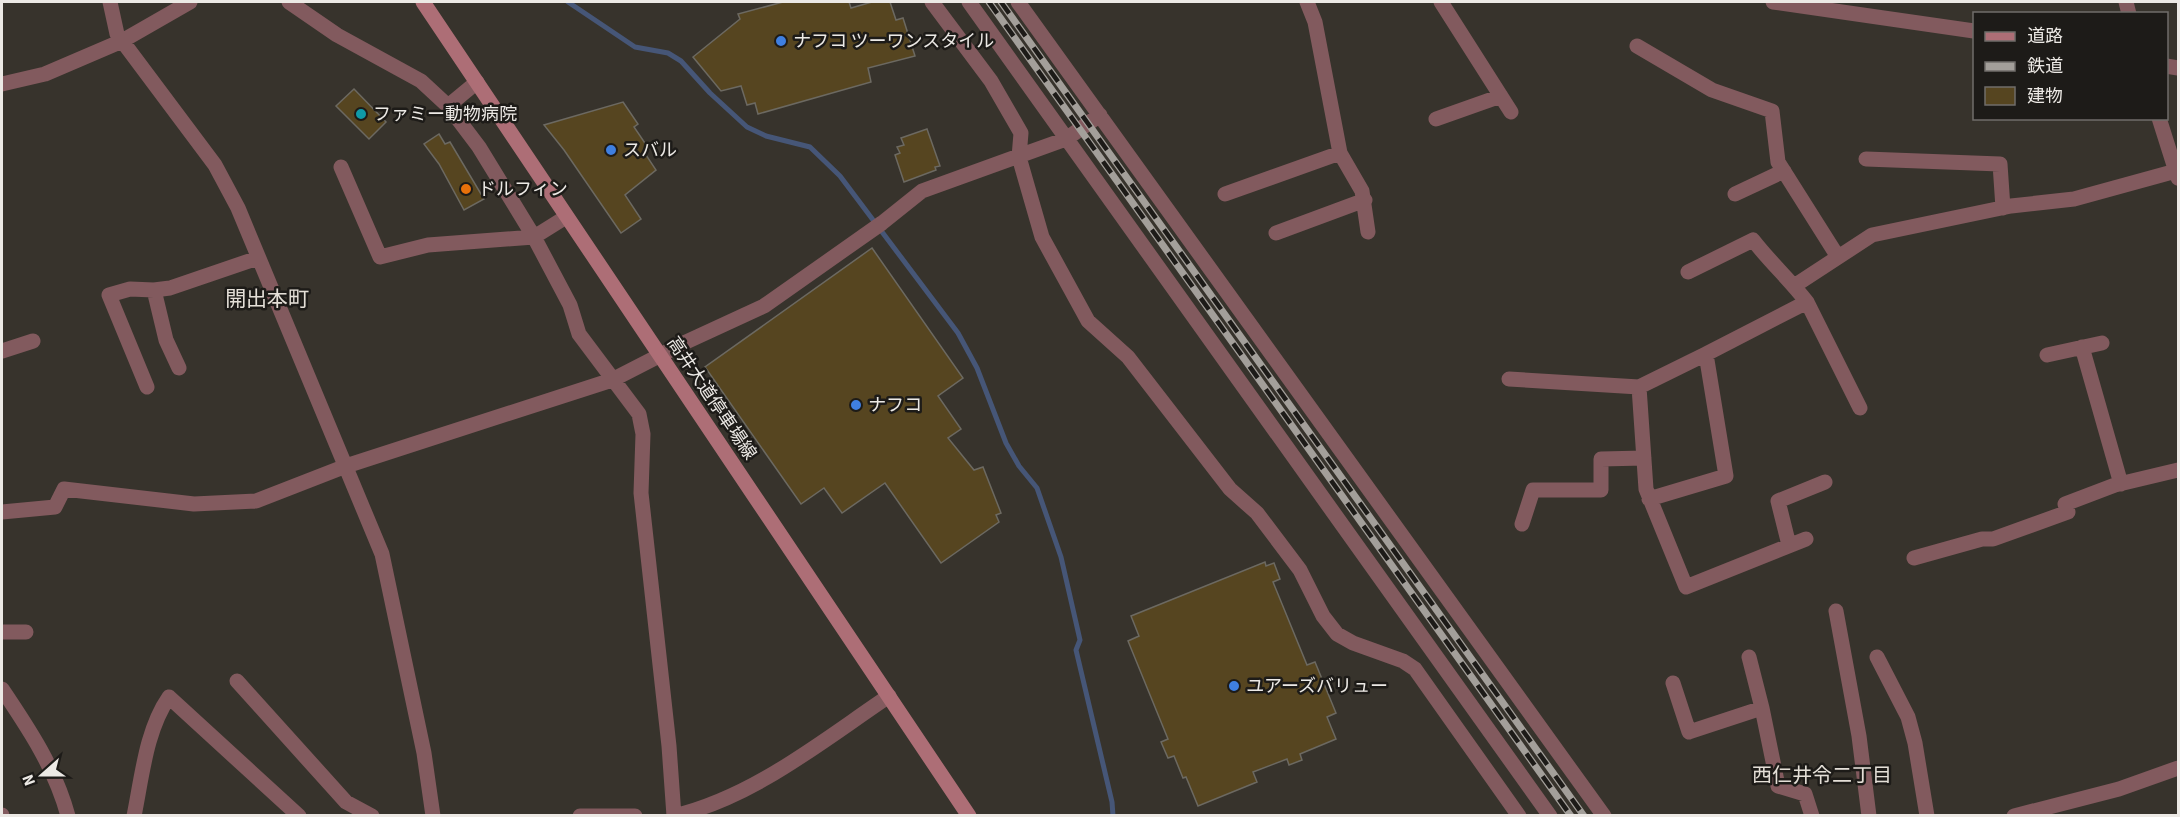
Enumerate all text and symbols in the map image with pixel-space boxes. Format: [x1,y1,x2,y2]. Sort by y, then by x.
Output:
legend [1973,12,2168,120]
text: 道路 [2027,24,2063,49]
place label: ナフコ ツーワンスタイル [793,29,994,54]
marker: ナフコ ツーワンスタイル [774,34,788,48]
text: 鉄道 [2027,54,2063,79]
text: 建物 [2027,84,2063,109]
place label: ファミー動物病院 [373,102,517,127]
marker: ファミー動物病院 [354,107,368,121]
place label: スバル [623,138,677,163]
marker: スバル [604,143,618,157]
place label: ドルフィン [478,177,568,202]
marker: ドルフィン [459,182,473,196]
district label: 開出本町 [225,284,309,314]
street label: 高井大道停車場線 [661,332,762,465]
place label: ナフコ [868,393,922,418]
marker: ナフコ [849,398,863,412]
place label: ユアーズバリュー [1246,674,1388,699]
marker: ユアーズバリュー [1227,679,1241,693]
north arrow [12,745,72,805]
district label: 西仁井令二丁目 [1752,762,1892,790]
text: N [17,771,41,789]

